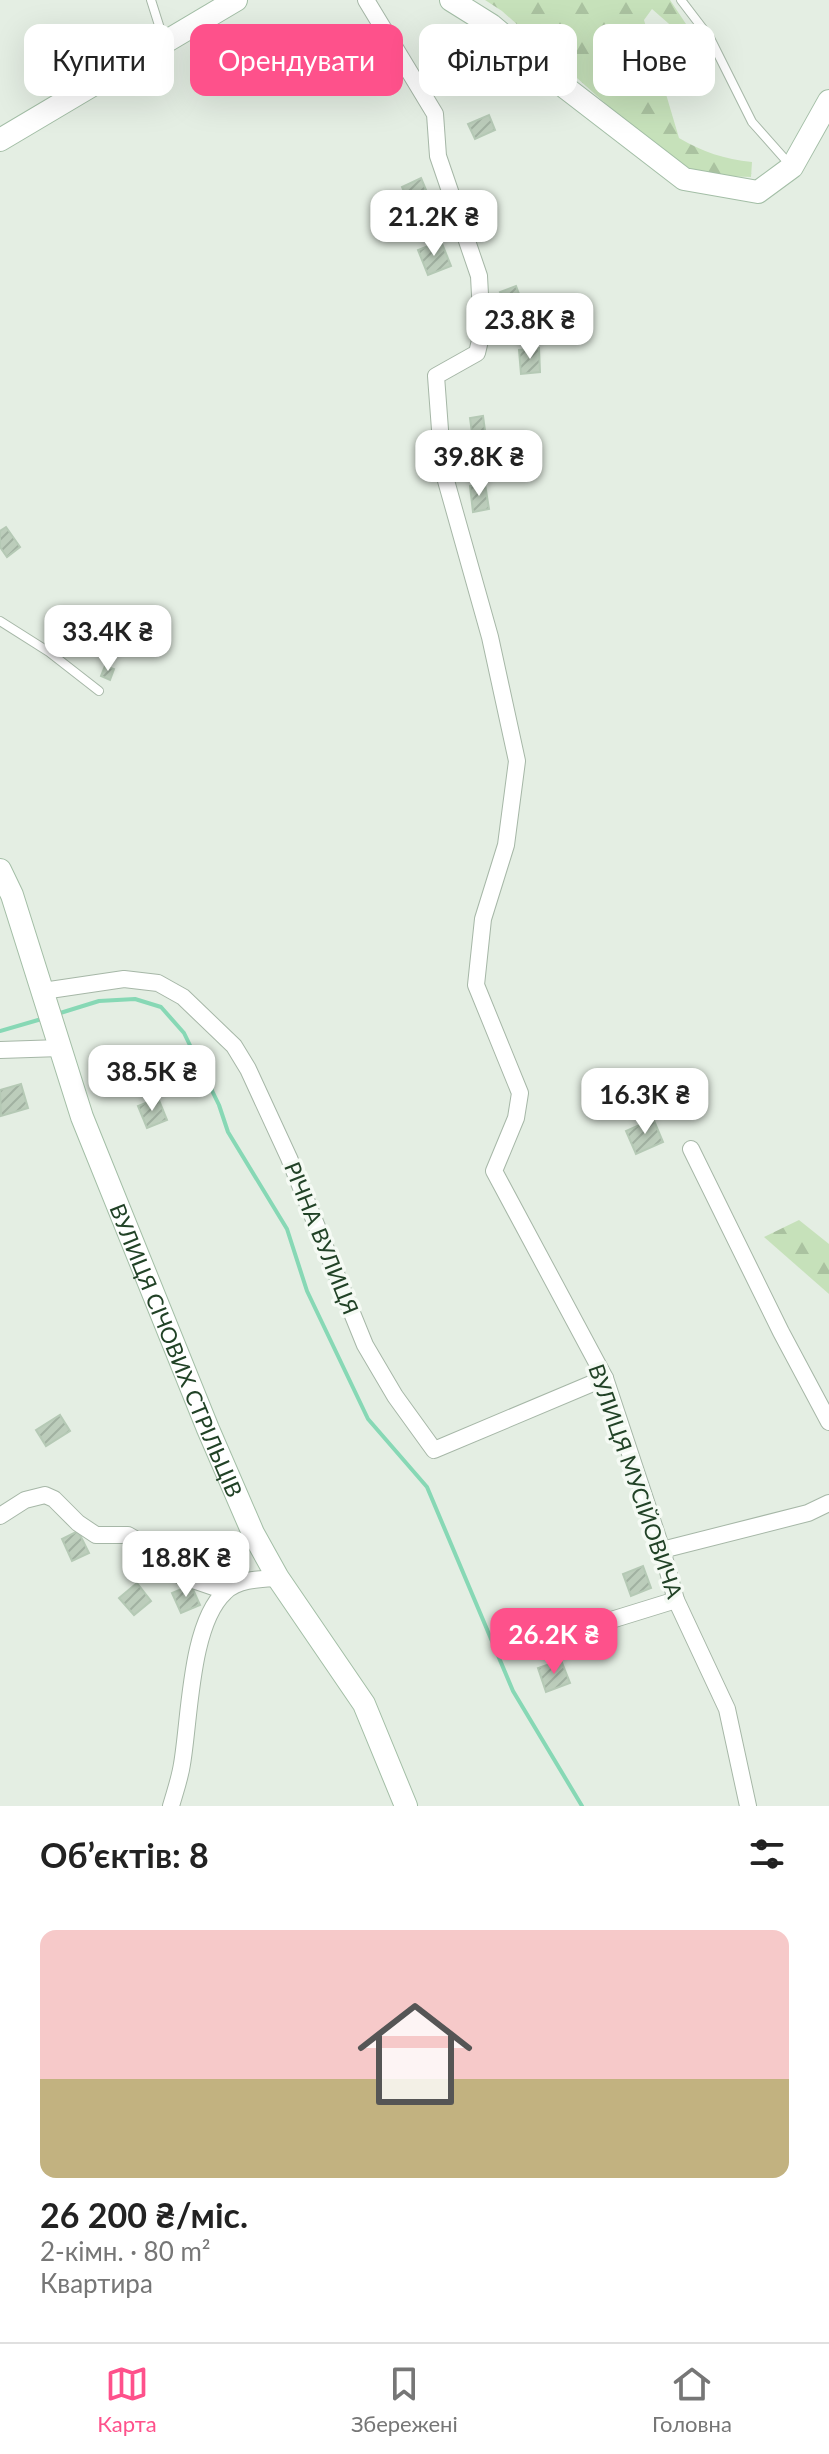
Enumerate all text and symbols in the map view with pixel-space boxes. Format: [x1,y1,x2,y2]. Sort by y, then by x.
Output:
chip: Купити [24,24,174,96]
chip: Орендувати [190,24,403,96]
chip: Фільтри [419,24,577,96]
chip: Нове [593,24,715,96]
pin: 21.2K ₴ [360,190,508,258]
text: 21.2K ₴ [388,200,480,232]
pin: 23.8K ₴ [456,293,604,361]
text: 23.8K ₴ [484,303,576,335]
pin: 39.8K ₴ [405,430,553,498]
text: 39.8K ₴ [433,440,525,472]
pin: 33.4K ₴ [34,605,182,673]
text: 33.4K ₴ [62,615,154,647]
pin: 38.5K ₴ [78,1045,226,1113]
text: 38.5K ₴ [106,1055,198,1087]
pin: 16.3K ₴ [571,1068,719,1136]
text: 16.3K ₴ [599,1078,691,1110]
street label: РІЧНА ВУЛИЦЯ [279,1158,365,1318]
street label: ВУЛИЦЯ СІЧОВИХ СТРІЛЬЦІВ [105,1199,249,1501]
street label: ВУЛИЦЯ МУСІЙОВИЧА [583,1360,689,1602]
pin: 18.8K ₴ [112,1531,260,1599]
text: 18.8K ₴ [140,1541,232,1573]
pin: 26.2K ₴ [480,1608,628,1676]
text: 26.2K ₴ [508,1618,600,1650]
icon: filters [745,1832,789,1876]
text: Об’єктів: 8 [40,1834,209,1875]
icon: home [343,1982,487,2126]
text: 26 200 ₴/міс. [40,2194,248,2235]
text: 2-кімн. · 80 m² [40,2235,211,2267]
text: Квартира [40,2267,153,2299]
tab: Карта [97,2362,157,2437]
tab: Збережені [351,2362,458,2437]
tab: Головна [652,2362,732,2437]

